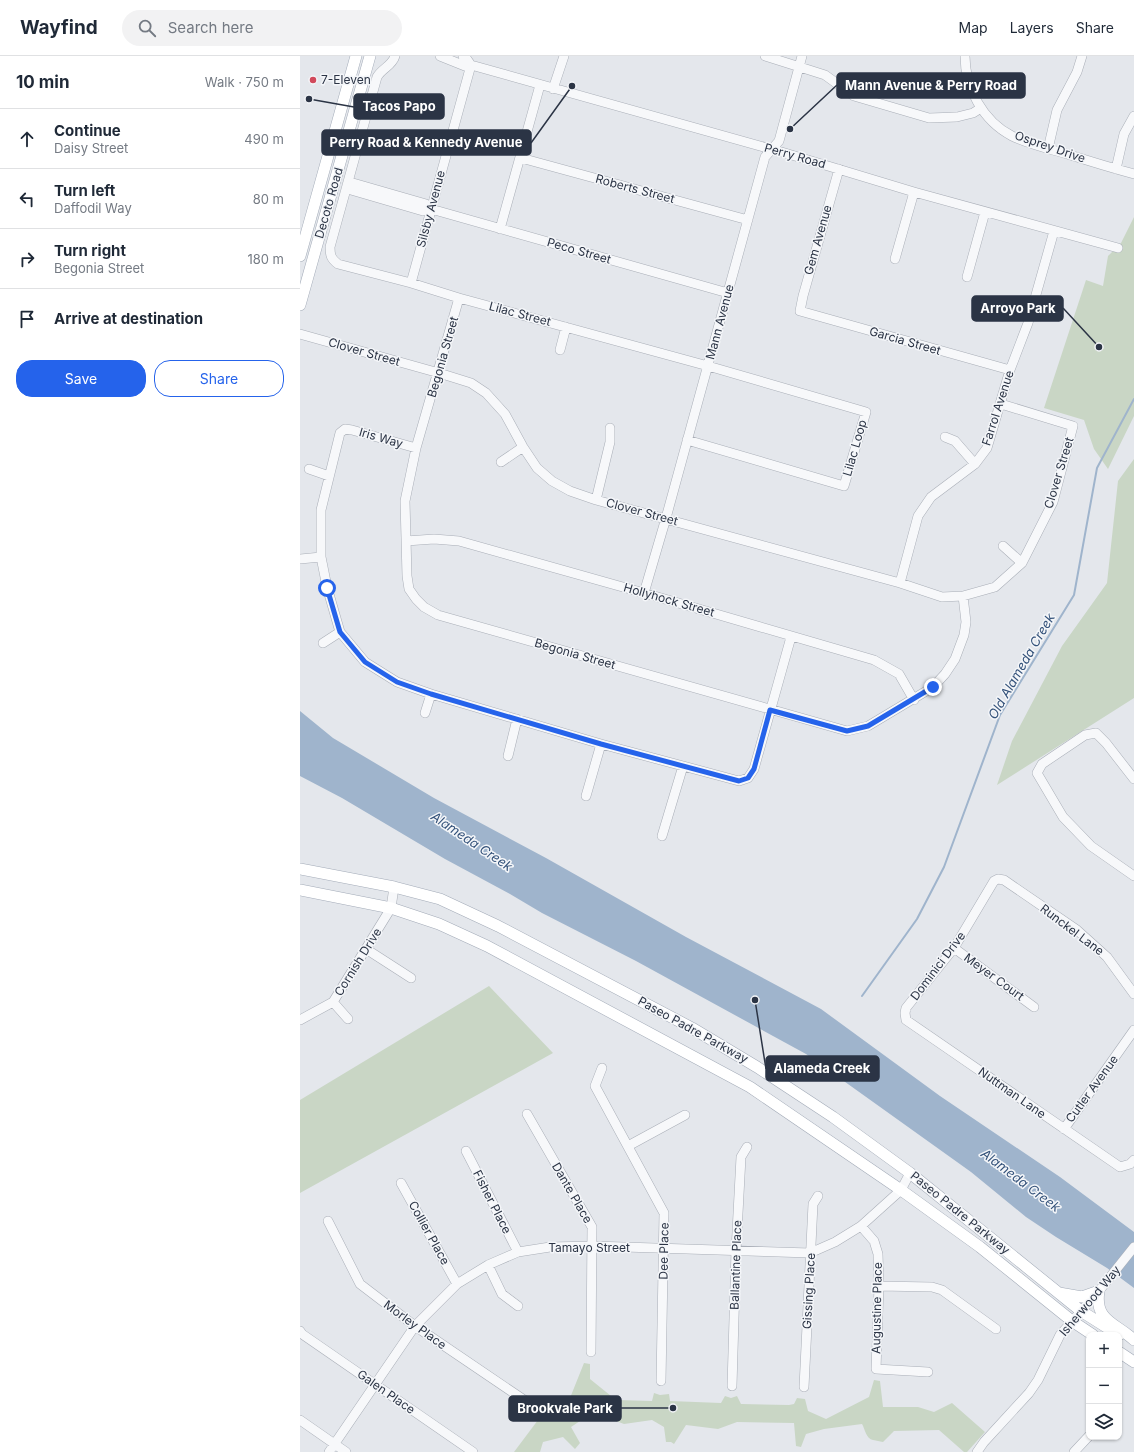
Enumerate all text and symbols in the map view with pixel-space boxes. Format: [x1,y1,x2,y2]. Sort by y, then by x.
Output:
search box [122,10,402,46]
text: Wayfind [20,16,98,39]
icon: search [136,17,158,39]
text: Search here [168,18,253,37]
text: Map [959,19,988,36]
text: Layers [1010,19,1054,36]
text: Share [1076,19,1114,36]
text: 10 min [16,72,70,92]
place label: 7-Eleven [321,72,371,87]
callout: Mann Avenue & Perry Road [837,73,1025,98]
text: Walk · 750 m [205,74,284,90]
marker: 7-Eleven [308,75,318,85]
text: Mann Avenue & Perry Road [845,77,1017,93]
callout: Tacos Papo [354,94,444,119]
text: Tacos Papo [362,98,436,114]
text: Continue [54,121,121,140]
street label: Osprey Drive [1013,127,1088,166]
icon: ahead [16,128,38,150]
callout: Perry Road & Kennedy Avenue [322,130,531,155]
text: 490 m [244,131,284,147]
text: Perry Road & Kennedy Avenue [330,134,523,150]
text: Daisy Street [54,140,128,156]
street label: Perry Road [763,140,828,171]
street label: Decoto Road [311,166,346,240]
street label: Silsby Avenue [413,169,448,249]
street label: Roberts Street [594,171,676,206]
text: Turn left [54,181,115,200]
icon: left [16,188,38,210]
text: 80 m [253,191,284,207]
text: Daffodil Way [54,200,132,216]
street label: Gem Avenue [800,203,835,277]
street label: Peco Street [545,234,613,267]
text: Turn right [54,241,126,260]
icon: right [16,248,38,270]
text: 180 m [247,251,284,267]
text: Begonia Street [54,260,144,276]
street label: Mann Avenue [702,283,737,361]
callout: Arroyo Park [972,296,1063,321]
street label: Lilac Street [488,298,553,329]
text: Arroyo Park [980,300,1056,316]
icon: arrive [16,308,38,330]
text: Arrive at destination [54,309,203,328]
street label: Begonia Street [424,315,461,399]
street label: Garcia Street [868,323,943,358]
street label: Clover Street [327,334,402,369]
button: Save [16,360,146,397]
button: Share [154,360,284,397]
street label: Farrol Avenue [978,368,1017,447]
street label: Lilac Loop [839,418,870,478]
street label: Iris Way [357,424,405,451]
street label: Clover Street [1041,435,1077,510]
street label: Clover Street [604,495,680,528]
route start [318,579,336,597]
street label: Hollyhock Street [622,579,716,620]
water label: Old Alameda Creek [984,609,1058,722]
street label: Begonia Street [533,635,617,672]
route end [924,678,942,696]
water label: Alameda Creek [427,807,517,875]
street label: Runckel Lane [1037,901,1107,958]
street label: Cornish Drive [331,925,384,998]
street label: Dominici Drive [907,928,968,1003]
street label: Meyer Court [961,950,1027,1003]
street label: Paseo Padre Parkway [636,993,751,1066]
street label: Cutler Avenue [1062,1052,1121,1125]
callout: Alameda Creek [766,1056,879,1081]
text: Alameda Creek [774,1060,871,1076]
street label: Nuttman Lane [976,1064,1049,1121]
water label: Alameda Creek [978,1144,1064,1215]
street label: Dante Place [549,1160,596,1226]
street label: Fisher Place [470,1167,515,1236]
street label: Paseo Padre Parkway [908,1168,1013,1257]
street label: Collier Place [406,1198,453,1267]
street label: Ballantine Place [726,1220,745,1310]
street label: Dee Place [656,1222,671,1280]
street label: Tamayo Street [548,1240,630,1255]
street label: Gissing Place [799,1252,818,1330]
street label: Augustine Place [868,1262,885,1354]
street label: Isherwood Way [1056,1262,1124,1339]
street label: Morley Place [381,1297,450,1352]
map controls [1086,1332,1122,1440]
button: + [1086,1332,1122,1368]
street label: Galen Place [354,1366,418,1417]
button: − [1086,1368,1122,1404]
callout: Brookvale Park [509,1396,621,1421]
text: Brookvale Park [517,1400,613,1416]
button: layers [1086,1404,1122,1440]

